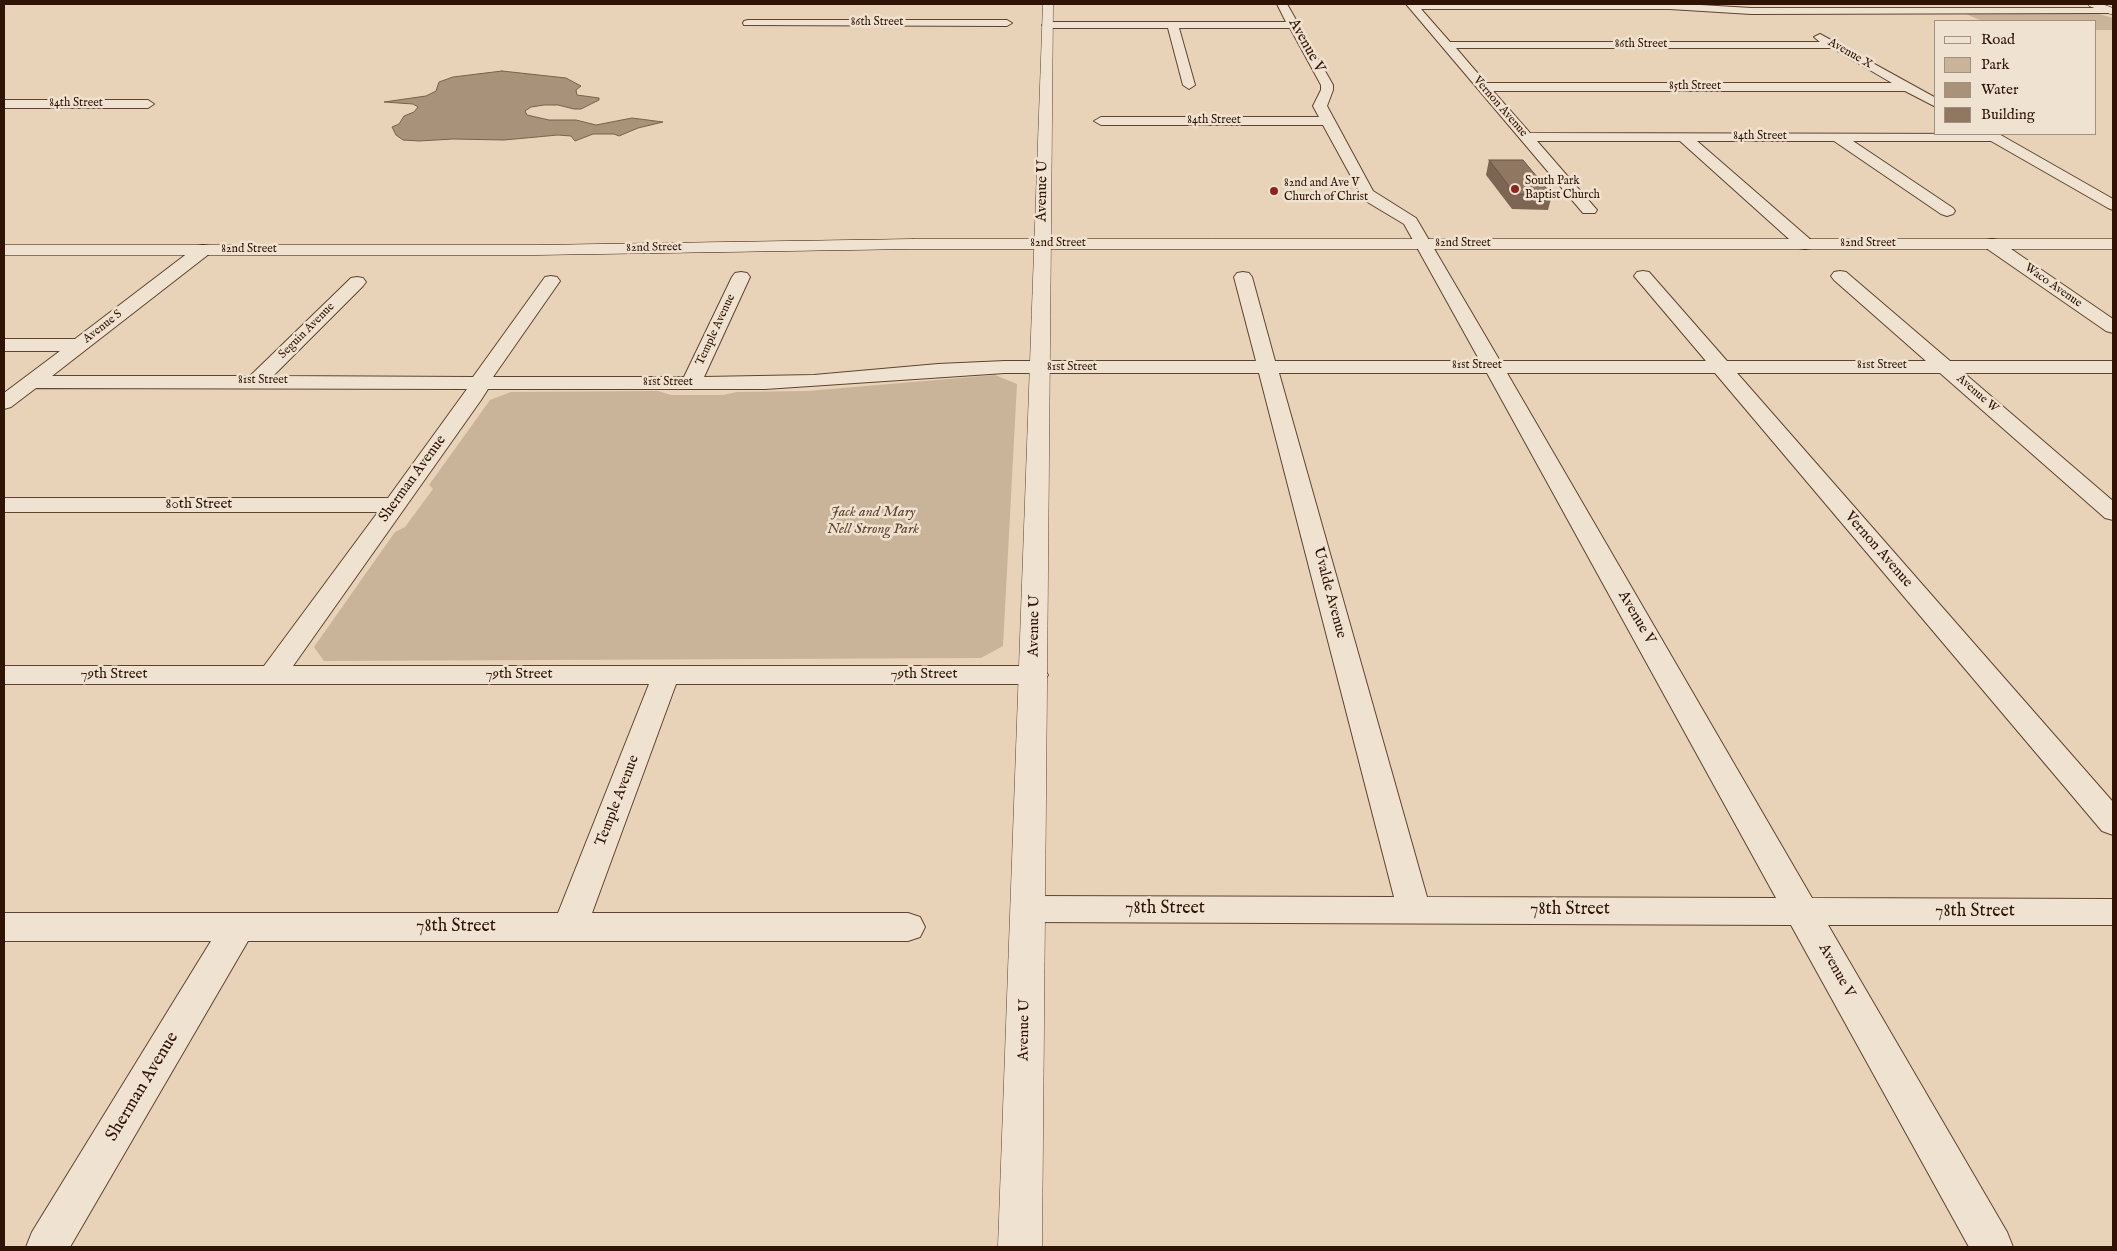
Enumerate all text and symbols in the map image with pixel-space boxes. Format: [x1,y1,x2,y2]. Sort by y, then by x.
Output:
street label: 86th Street [851,16,903,30]
street label: Avenue V [1284,16,1328,76]
legend [1934,20,2097,135]
text: Road [1981,30,2015,49]
street label: Avenue X [1825,36,1875,72]
street label: 86th Street [1615,38,1667,52]
text: Park [1981,55,2010,74]
street label: Vernon Avenue [1470,74,1530,140]
street label: 85th Street [1669,80,1721,94]
text: Water [1981,80,2018,99]
street label: 84th Street [49,97,103,111]
text: Building [1981,105,2035,124]
street label: 84th Street [1187,114,1241,128]
street label: 84th Street [1733,130,1787,144]
street label: Avenue U [1033,160,1053,222]
place label: South Park Baptist Church [1525,175,1600,203]
place label: 82nd and Ave V Church of Christ [1284,177,1368,205]
marker: South Park Baptist Church [1509,183,1521,195]
marker: 82nd and Ave V Church of Christ [1268,185,1280,197]
street label: 82nd Street [1030,237,1086,251]
street label: 82nd Street [1435,237,1491,251]
street label: 82nd Street [1840,237,1896,251]
street label: 82nd Street [626,240,682,256]
street label: 82nd Street [221,243,277,257]
street label: Waco Avenue [2022,261,2084,311]
street label: Temple Avenue [693,292,739,368]
street label: Seguin Avenue [276,300,338,362]
street label: Avenue S [81,307,125,347]
street label: 81st Street [1452,359,1502,373]
street label: 81st Street [1857,359,1907,373]
street label: 81st Street [1047,361,1097,375]
street label: Avenue W [1953,372,2001,416]
street label: 81st Street [238,374,288,388]
street label: 81st Street [643,376,693,390]
street label: Sherman Avenue [375,432,451,526]
street label: 80th Street [166,496,232,514]
park label: Jack and Mary Nell Strong Park [827,504,919,539]
street label: Vernon Avenue [1840,508,1916,592]
street label: Uvalde Avenue [1308,545,1350,641]
street label: Avenue V [1613,588,1659,648]
street label: Avenue U [1025,595,1045,657]
street label: 79th Street [80,666,148,684]
street label: 79th Street [485,666,553,684]
street label: 79th Street [890,666,958,684]
street label: Temple Avenue [592,753,644,849]
street label: 78th Street [1125,898,1205,920]
street label: 78th Street [1530,899,1610,921]
street label: 78th Street [1935,901,2015,923]
street label: 78th Street [416,916,496,938]
street label: Avenue V [1814,941,1858,1001]
street label: Avenue U [1015,999,1035,1061]
street label: Sherman Avenue [102,1028,184,1146]

